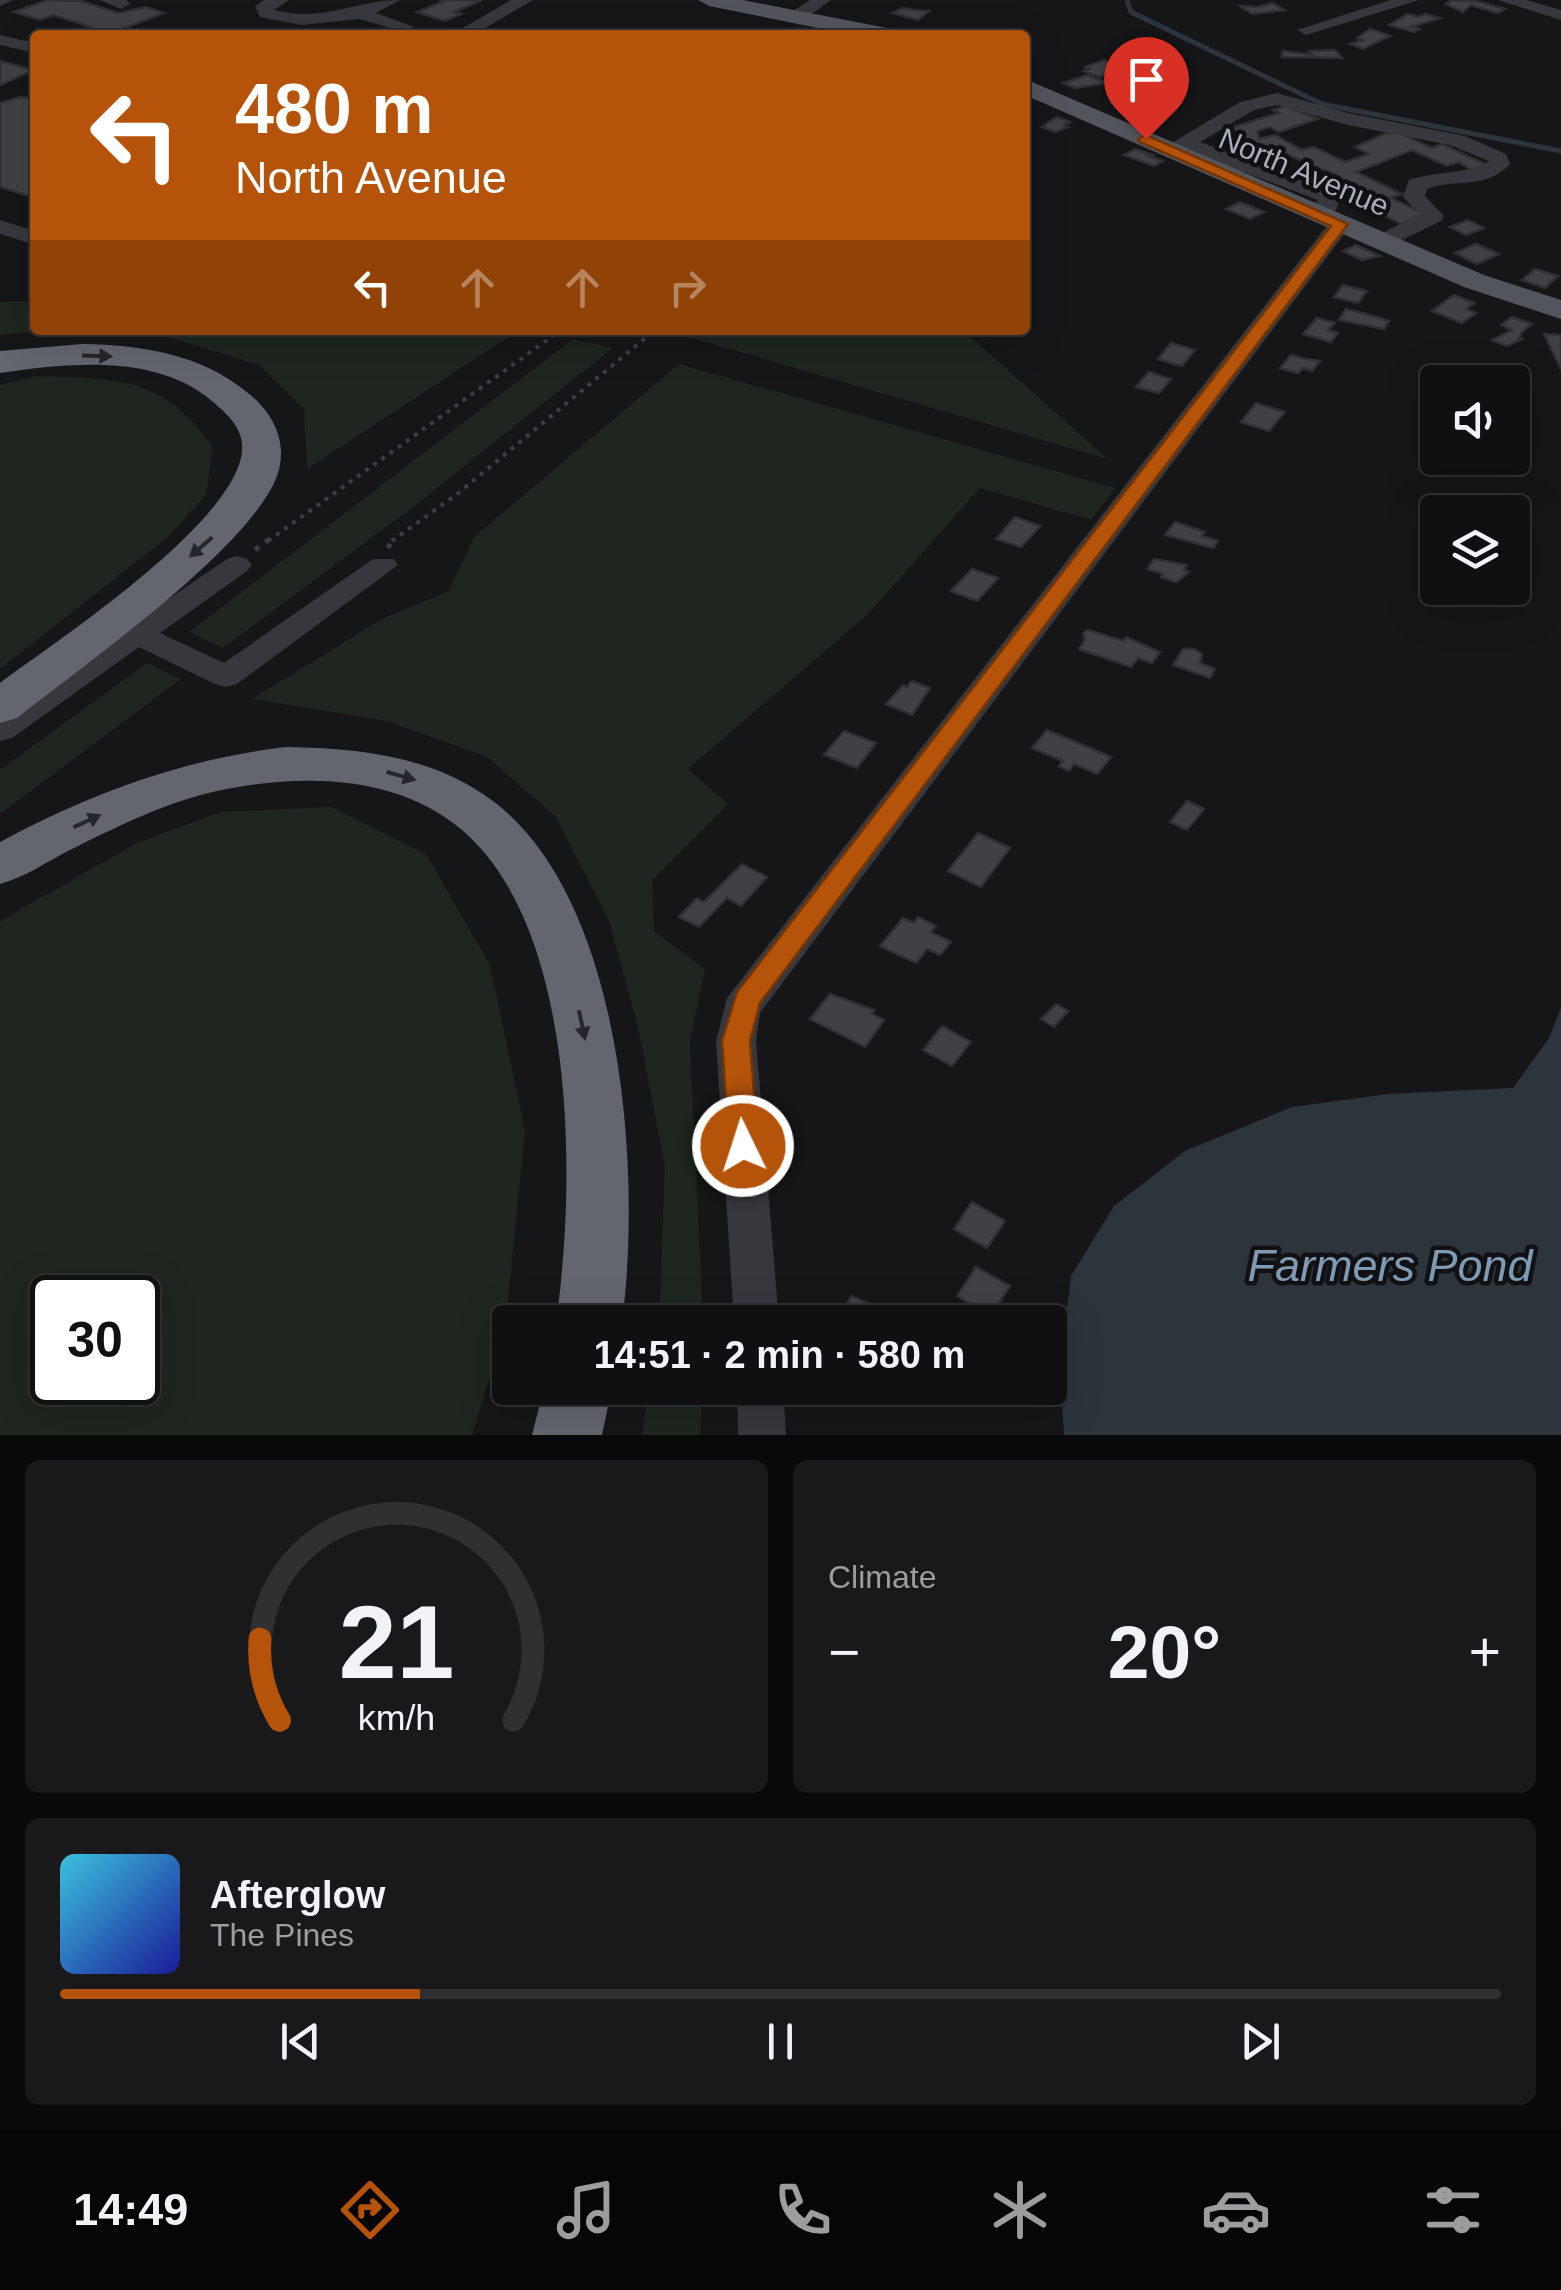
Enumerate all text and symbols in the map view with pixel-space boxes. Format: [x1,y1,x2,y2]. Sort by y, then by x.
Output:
pin [1104,37,1189,140]
icon: arrive [1119,52,1174,107]
icon: left [70,70,200,200]
text: 480 m [235,70,433,148]
street label: North Avenue [1214,121,1394,223]
text: North Avenue [235,152,507,203]
icon: left [345,260,400,315]
icon: ahead [450,260,505,315]
icon: ahead [555,260,610,315]
icon: right [660,260,715,315]
one-way arrow [82,348,114,364]
map controls [1420,365,1530,605]
button: sound [1420,365,1530,475]
button: layers [1420,495,1530,605]
one-way arrow [189,536,214,558]
one-way arrow [385,769,416,785]
one-way arrow [73,812,102,829]
one-way arrow [574,1010,590,1041]
position arrow [691,1094,795,1198]
water label: Farmers Pond [1247,1240,1535,1291]
speed limit sign: 30 [30,1275,160,1405]
text: 14:51 · 2 min · 580 m [594,1334,965,1376]
text: Climate [828,1559,936,1595]
text: 21 [339,1584,454,1700]
text: 20° [1108,1610,1221,1694]
text: − [828,1621,860,1683]
text: + [1469,1621,1501,1683]
text: km/h [358,1698,435,1738]
text: Afterglow [210,1874,385,1916]
text: The Pines [210,1917,354,1953]
icon: previous [273,2014,328,2069]
icon: pause [753,2014,808,2069]
icon: next [1233,2014,1288,2069]
icon: directions [335,2175,405,2245]
icon: music [551,2175,621,2245]
icon: phone [768,2175,838,2245]
icon: climate [985,2175,1055,2245]
icon: car [1201,2175,1271,2245]
icon: filters [1418,2175,1488,2245]
text: 14:49 [73,2184,188,2235]

